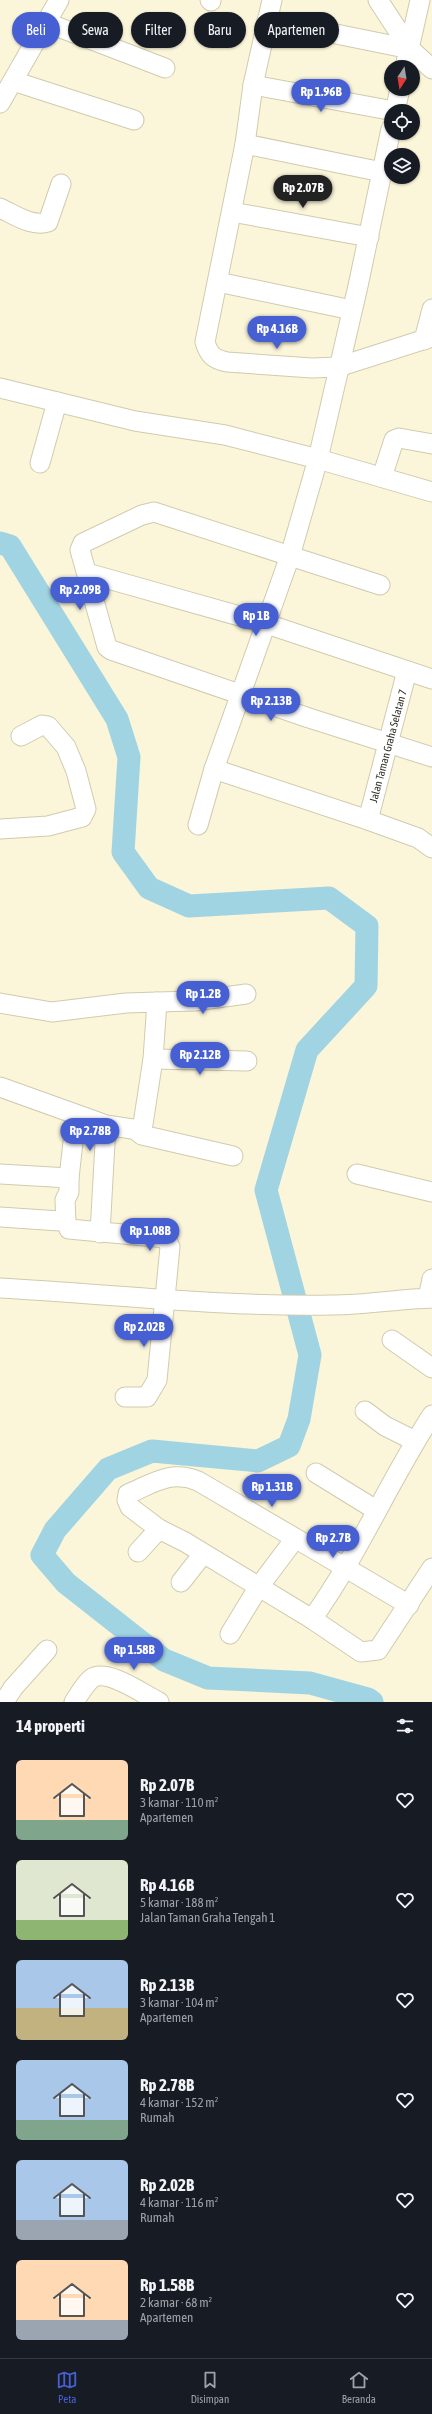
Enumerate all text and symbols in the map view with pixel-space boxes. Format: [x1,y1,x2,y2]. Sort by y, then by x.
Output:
chip: Beli [12,12,60,48]
chip: Sewa [68,12,123,48]
chip: Filter [131,12,186,48]
chip: Baru [194,12,246,48]
chip: Apartemen [254,12,339,48]
north arrow [384,60,420,96]
map controls [384,60,420,184]
pin: Rp 1.96B [280,79,362,113]
text: Rp 1.96B [300,84,342,99]
button: locate [384,104,420,140]
button: layers [384,148,420,184]
pin: Rp 2.07B [262,175,344,209]
text: Rp 2.07B [282,180,324,195]
pin: Rp 4.16B [236,316,318,350]
text: Rp 4.16B [256,321,298,336]
pin: Rp 2.09B [39,577,121,611]
text: Rp 2.09B [59,582,101,597]
pin: Rp 1B [228,603,284,637]
text: Rp 1B [243,608,269,623]
pin: Rp 2.13B [230,688,312,722]
street label: Jalan Taman Graha Selatan 7 [367,688,409,804]
text: Rp 2.13B [250,693,292,708]
pin: Rp 1.2B [166,981,240,1015]
text: Rp 1.2B [185,986,221,1001]
pin: Rp 2.12B [159,1042,241,1076]
text: Rp 2.12B [179,1047,221,1062]
pin: Rp 2.78B [49,1118,131,1152]
text: Rp 2.78B [69,1123,111,1138]
pin: Rp 1.08B [109,1218,191,1252]
text: Rp 1.08B [129,1223,171,1238]
pin: Rp 2.02B [103,1314,185,1348]
text: Rp 2.02B [123,1319,165,1334]
pin: Rp 1.31B [231,1474,313,1508]
text: Rp 1.31B [251,1479,293,1494]
pin: Rp 2.7B [296,1525,370,1559]
text: Rp 2.7B [315,1530,351,1545]
pin: Rp 1.58B [93,1637,175,1671]
text: Rp 1.58B [113,1642,155,1657]
icon: filters [394,1715,416,1737]
text: 14 properti [16,1716,85,1736]
text: Rp 2.07B [140,1775,194,1795]
icon: home [48,1776,96,1824]
icon: heart [394,1789,416,1811]
text: 3 kamar · 110 m² [140,1795,218,1810]
text: Apartemen [140,1810,193,1825]
text: Rp 4.16B [140,1875,194,1895]
icon: home [48,1876,96,1924]
icon: heart [394,1889,416,1911]
text: 5 kamar · 188 m² [140,1895,218,1910]
text: Jalan Taman Graha Tengah 1 [140,1910,275,1925]
text: Rp 2.13B [140,1975,194,1995]
icon: home [48,1976,96,2024]
icon: heart [394,1989,416,2011]
text: 3 kamar · 104 m² [140,1995,218,2010]
text: Apartemen [140,2010,193,2025]
text: Rp 2.78B [140,2075,194,2095]
icon: home [48,2076,96,2124]
icon: heart [394,2089,416,2111]
text: 4 kamar · 152 m² [140,2095,218,2110]
text: Rumah [140,2110,175,2125]
text: Rp 2.02B [140,2175,194,2195]
icon: home [48,2176,96,2224]
icon: heart [394,2189,416,2211]
text: 4 kamar · 116 m² [140,2195,218,2210]
text: Rumah [140,2210,175,2225]
text: Rp 1.58B [140,2275,194,2295]
icon: home [48,2276,96,2324]
icon: heart [394,2289,416,2311]
text: 2 kamar · 68 m² [140,2295,212,2310]
text: Apartemen [140,2310,193,2325]
tab: Peta [56,2369,78,2405]
tab: Disimpan [191,2369,229,2405]
tab: Beranda [342,2369,376,2405]

